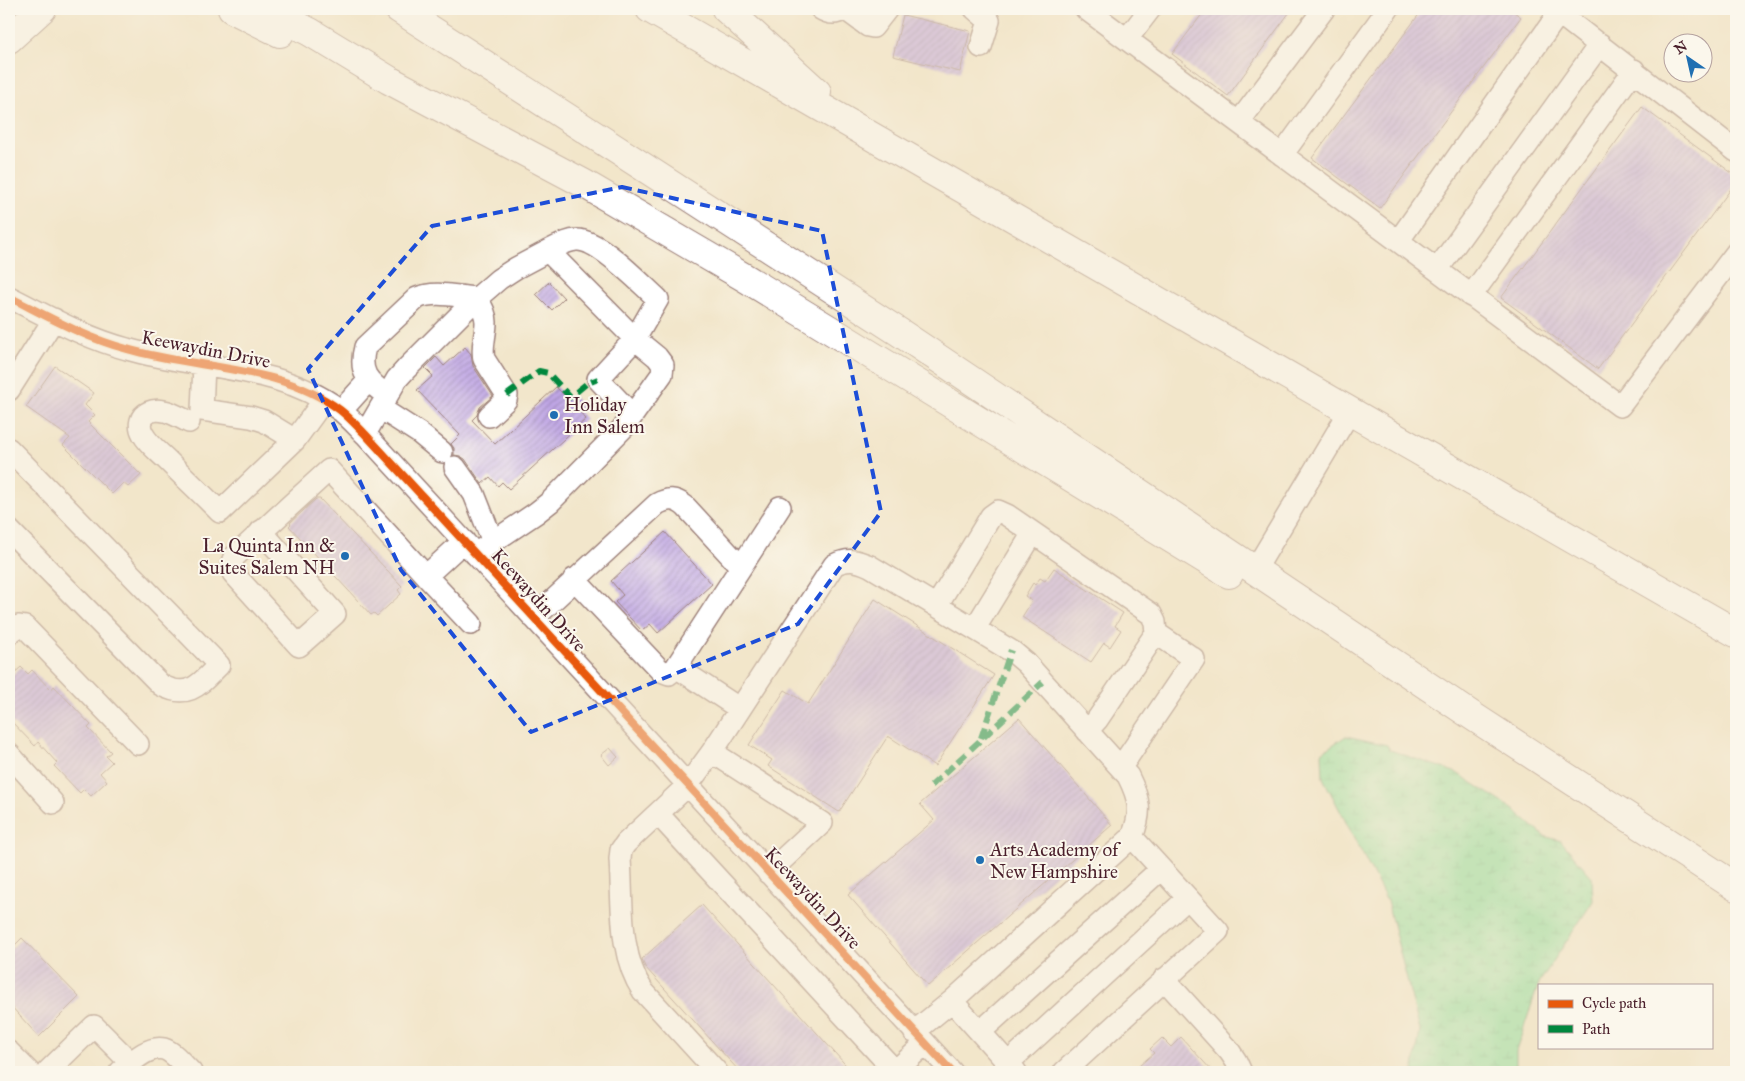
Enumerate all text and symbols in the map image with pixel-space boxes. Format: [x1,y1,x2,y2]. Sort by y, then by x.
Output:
north arrow [1662,32,1712,82]
text: N [1671,37,1691,58]
street label: Keewaydin Drive [139,325,273,373]
place label: Holiday Inn Salem [564,393,645,438]
marker: Holiday Inn Salem [548,409,560,421]
place label: La Quinta Inn & Suites Salem NH [199,534,335,579]
street label: Keewaydin Drive [487,544,591,656]
marker: La Quinta Inn & Suites Salem NH [339,550,351,562]
place label: Arts Academy of New Hampshire [989,838,1121,883]
street label: Keewaydin Drive [760,842,866,954]
marker: Arts Academy of New Hampshire [974,854,986,866]
legend [1538,984,1712,1048]
text: Cycle path [1582,994,1647,1012]
text: Path [1582,1020,1611,1038]

